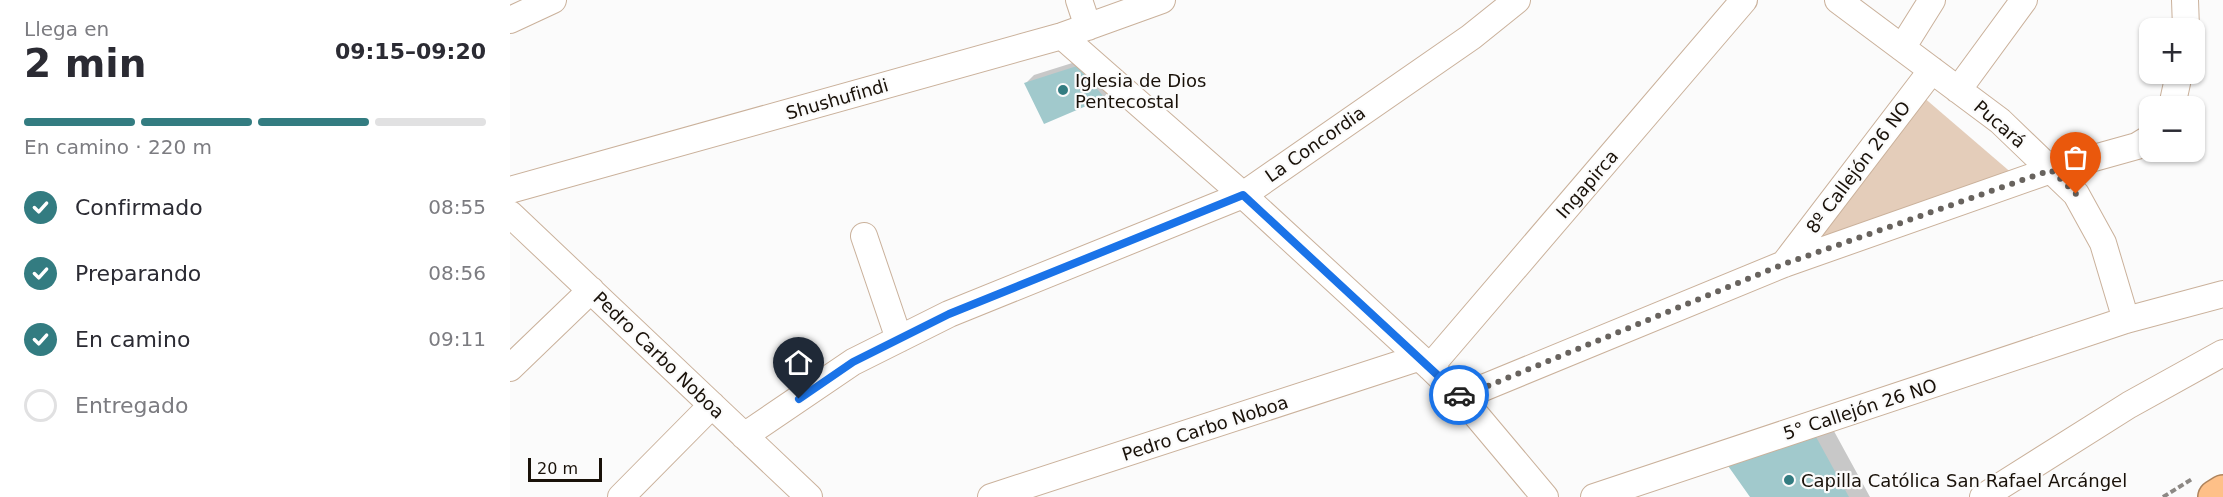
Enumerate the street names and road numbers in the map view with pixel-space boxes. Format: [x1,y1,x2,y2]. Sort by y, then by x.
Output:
street label: Shushufindi [783,74,891,124]
street label: Pucará [1970,96,2030,152]
street label: 8º Callejón 26 NO [1802,97,1914,237]
street label: La Concordia [1261,102,1369,186]
street label: Ingapirca [1552,146,1622,222]
street label: Pedro Carbo Noboa [589,287,729,423]
street label: 5° Callejón 26 NO [1781,374,1939,444]
street label: Pedro Carbo Noboa [1119,391,1291,465]

